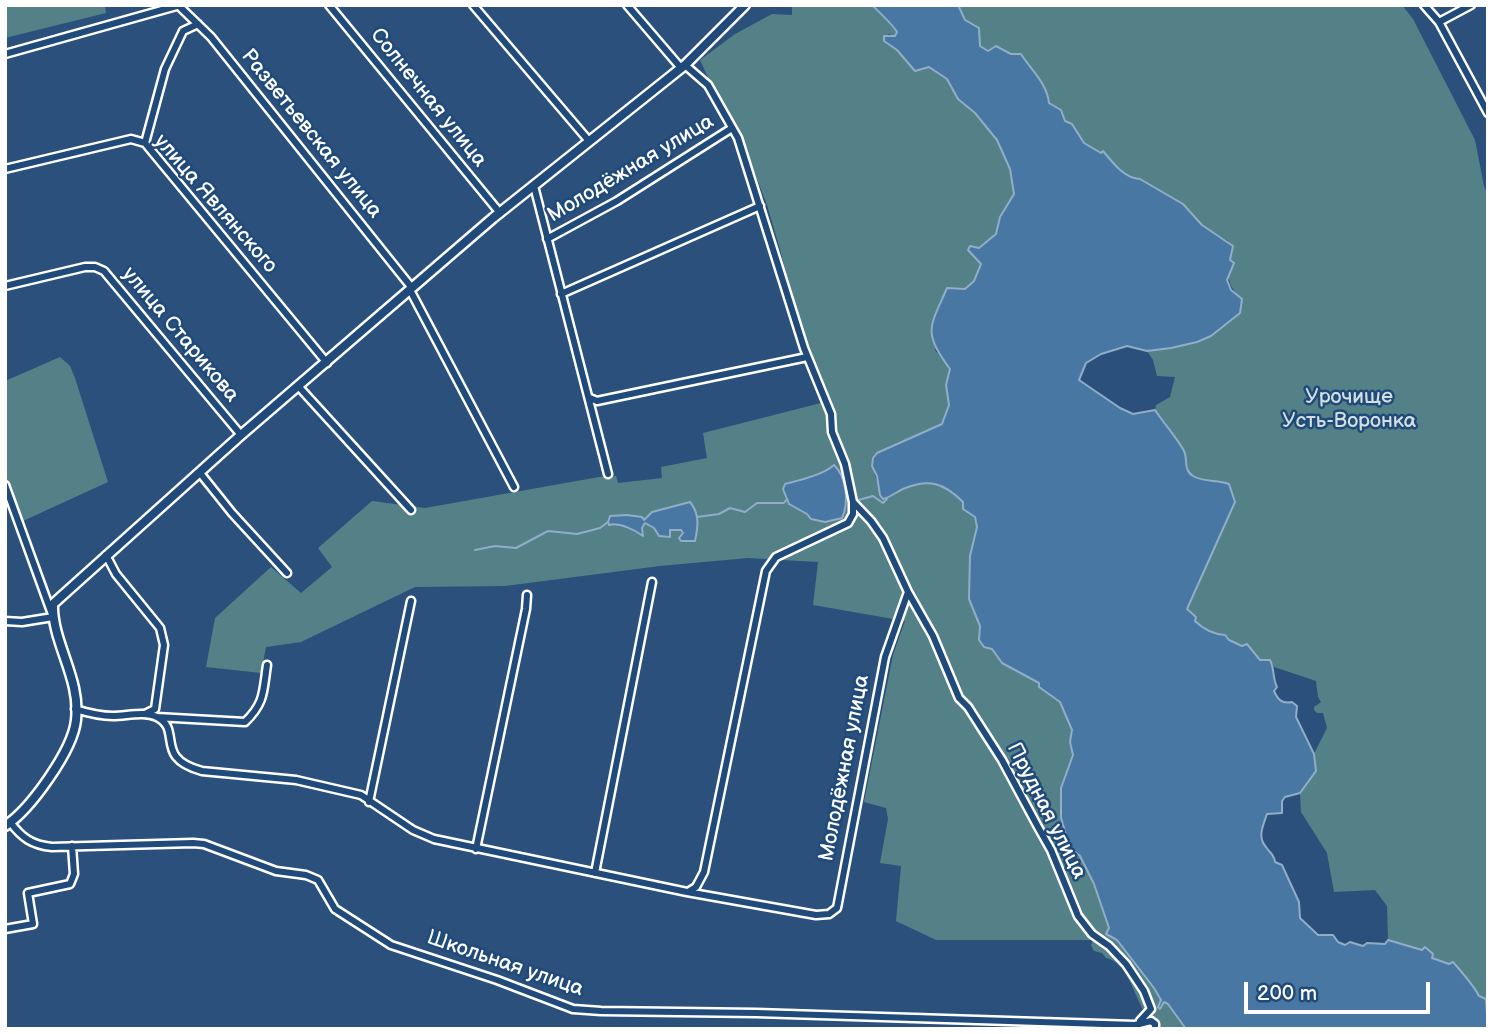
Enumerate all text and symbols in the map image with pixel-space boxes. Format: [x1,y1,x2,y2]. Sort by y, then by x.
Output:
street label: Солнечная улица [364,24,492,172]
street label: Разветьевская улица [235,44,387,224]
street label: Молодёжная улица [543,109,719,229]
street label: улица Являнского [148,129,282,279]
street label: улица Старикова [116,262,244,408]
park label: Урочище Усть-Воронка [1282,385,1416,435]
street label: Молодёжная улица [815,673,875,863]
street label: Прудная улица [1001,739,1091,883]
street label: Школьная улица [423,925,587,1003]
scale bar [1248,968,1434,1012]
text: 200 m [1257,981,1317,1006]

